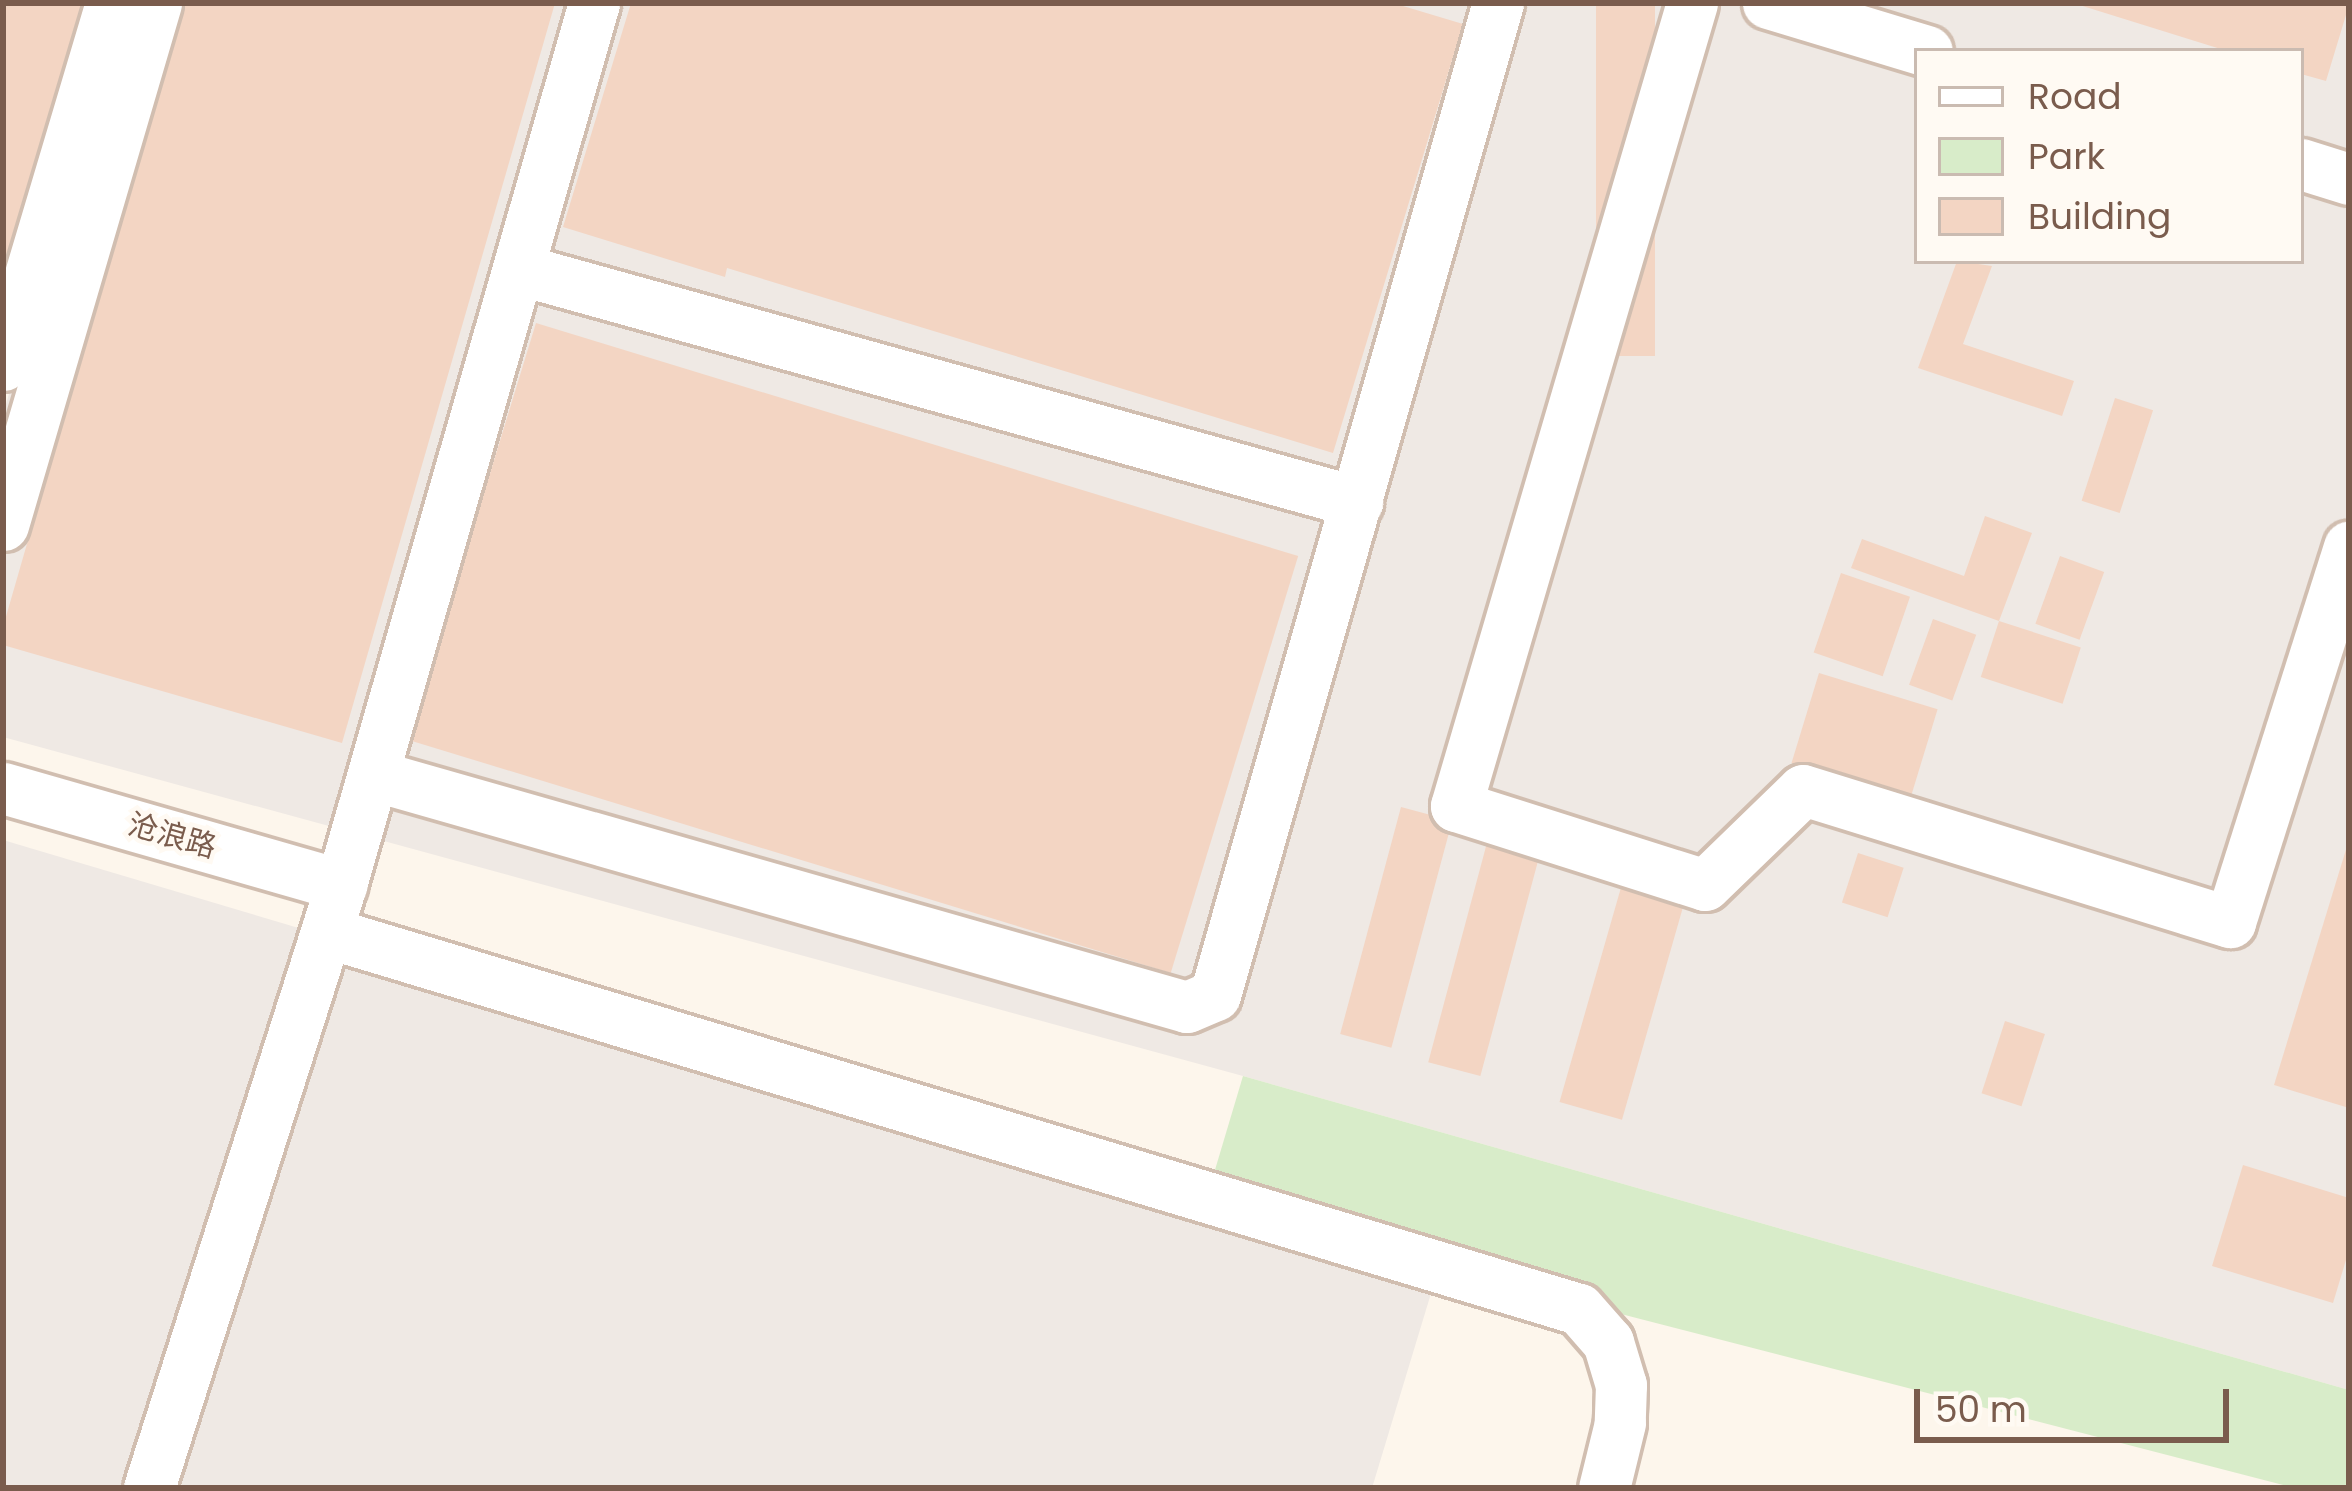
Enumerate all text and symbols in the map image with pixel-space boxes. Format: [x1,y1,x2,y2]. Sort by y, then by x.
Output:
legend [1914,48,2304,264]
text: Road [2028,71,2122,122]
text: Park [2028,131,2105,182]
text: Building [2028,191,2171,242]
street label: 沧浪路 [124,806,220,866]
scale bar [1920,1365,2235,1439]
text: 50 m [1935,1384,2027,1435]

